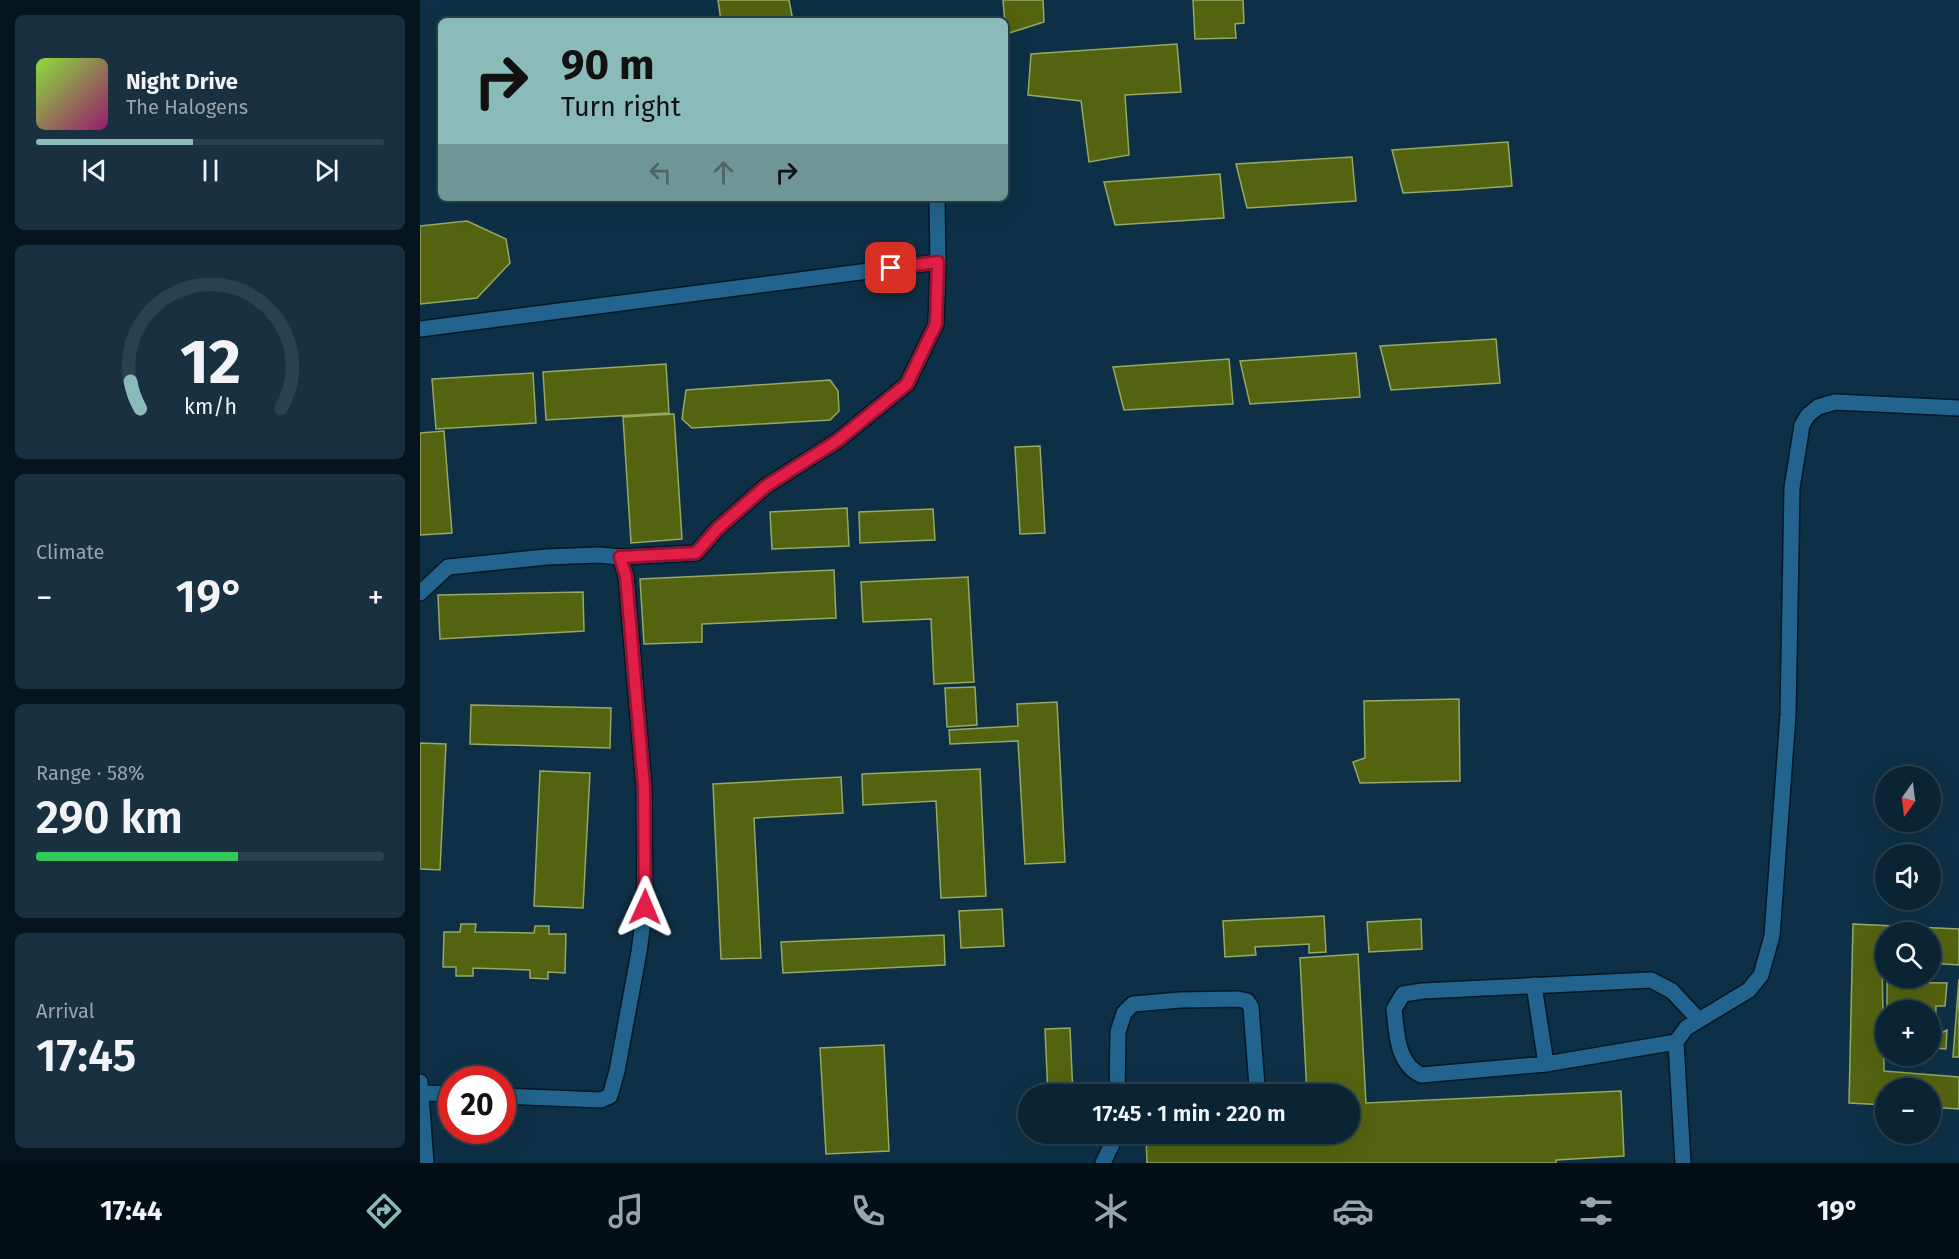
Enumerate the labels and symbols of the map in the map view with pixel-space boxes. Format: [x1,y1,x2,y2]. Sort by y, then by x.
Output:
pin [865,242,916,293]
north arrow [1875,766,1941,832]
position arrow [613,875,677,939]
speed limit sign: 20 [438,1066,516,1144]

